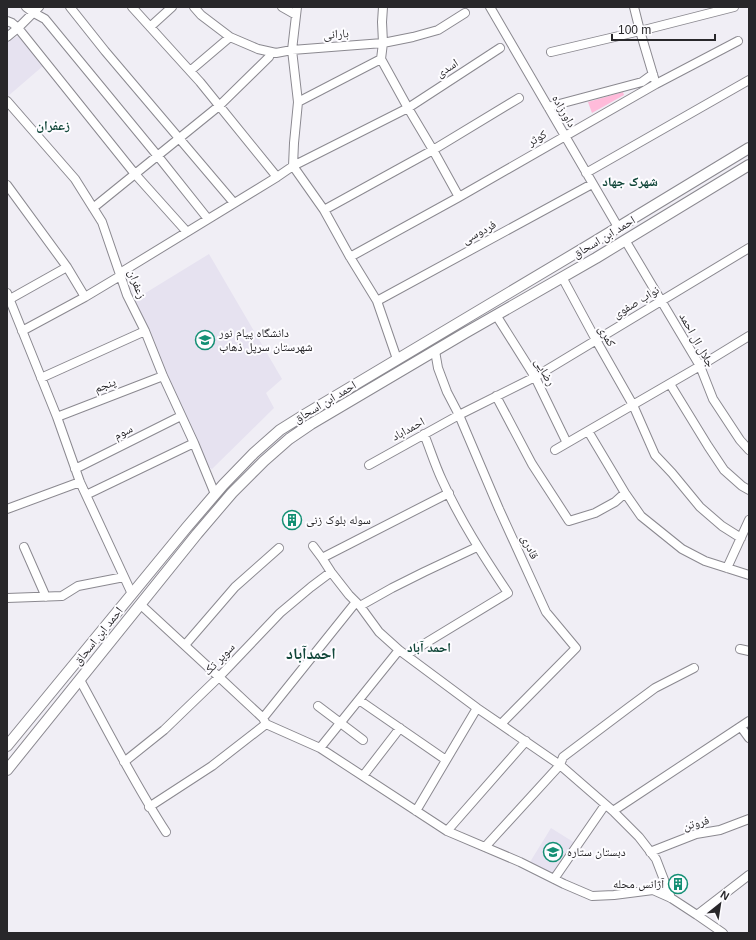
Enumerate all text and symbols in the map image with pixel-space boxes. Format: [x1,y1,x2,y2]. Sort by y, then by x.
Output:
scale bar [612,16,715,42]
text: 100 m [618,23,651,37]
street label: بارانی [323,26,349,42]
street label: اسدی [433,56,461,80]
street label: داورزاده [549,92,579,130]
district label: زعفران [36,118,70,133]
street label: کوثر [524,127,549,149]
district label: شهرک جهاد [602,174,658,189]
street label: احمد ابن اسحاق [570,213,638,261]
street label: فردوسی [460,217,498,247]
street label: زعفران [125,267,149,301]
street label: نواب صفوی [610,283,662,322]
street label: جلال ال احمد [676,310,718,370]
street label: کمری [595,323,619,349]
place label: دانشگاه پیام نور شهرستان سرپل ذهاب [218,326,313,354]
school or university icon: دانشگاه پیام نور شهرستان سرپل ذهاب [194,329,216,351]
street label: رضایی [532,356,558,389]
street label: پنجم [92,374,119,396]
street label: احمد ابن اسحاق [291,378,359,426]
street label: احمداباد [389,414,427,444]
street label: سوم [111,421,135,444]
building icon: سوله بلوک زنی [281,509,303,531]
place label: سوله بلوک زنی [306,513,371,527]
street label: قادری [518,533,542,561]
street label: احمد ابن اسحاق [70,604,126,668]
street label: سوپر تک [200,640,238,678]
district label: احمد آباد [407,640,451,655]
district label: احمدآباد [286,645,336,663]
street label: فروتن [681,813,711,833]
school or university icon: دبستان ستاره [542,841,564,863]
place label: دبستان ستاره [567,845,626,859]
building icon: آژانس محله [667,873,689,895]
place label: آژانس محله [613,877,665,891]
north arrow [700,884,740,924]
text: N [719,888,731,903]

